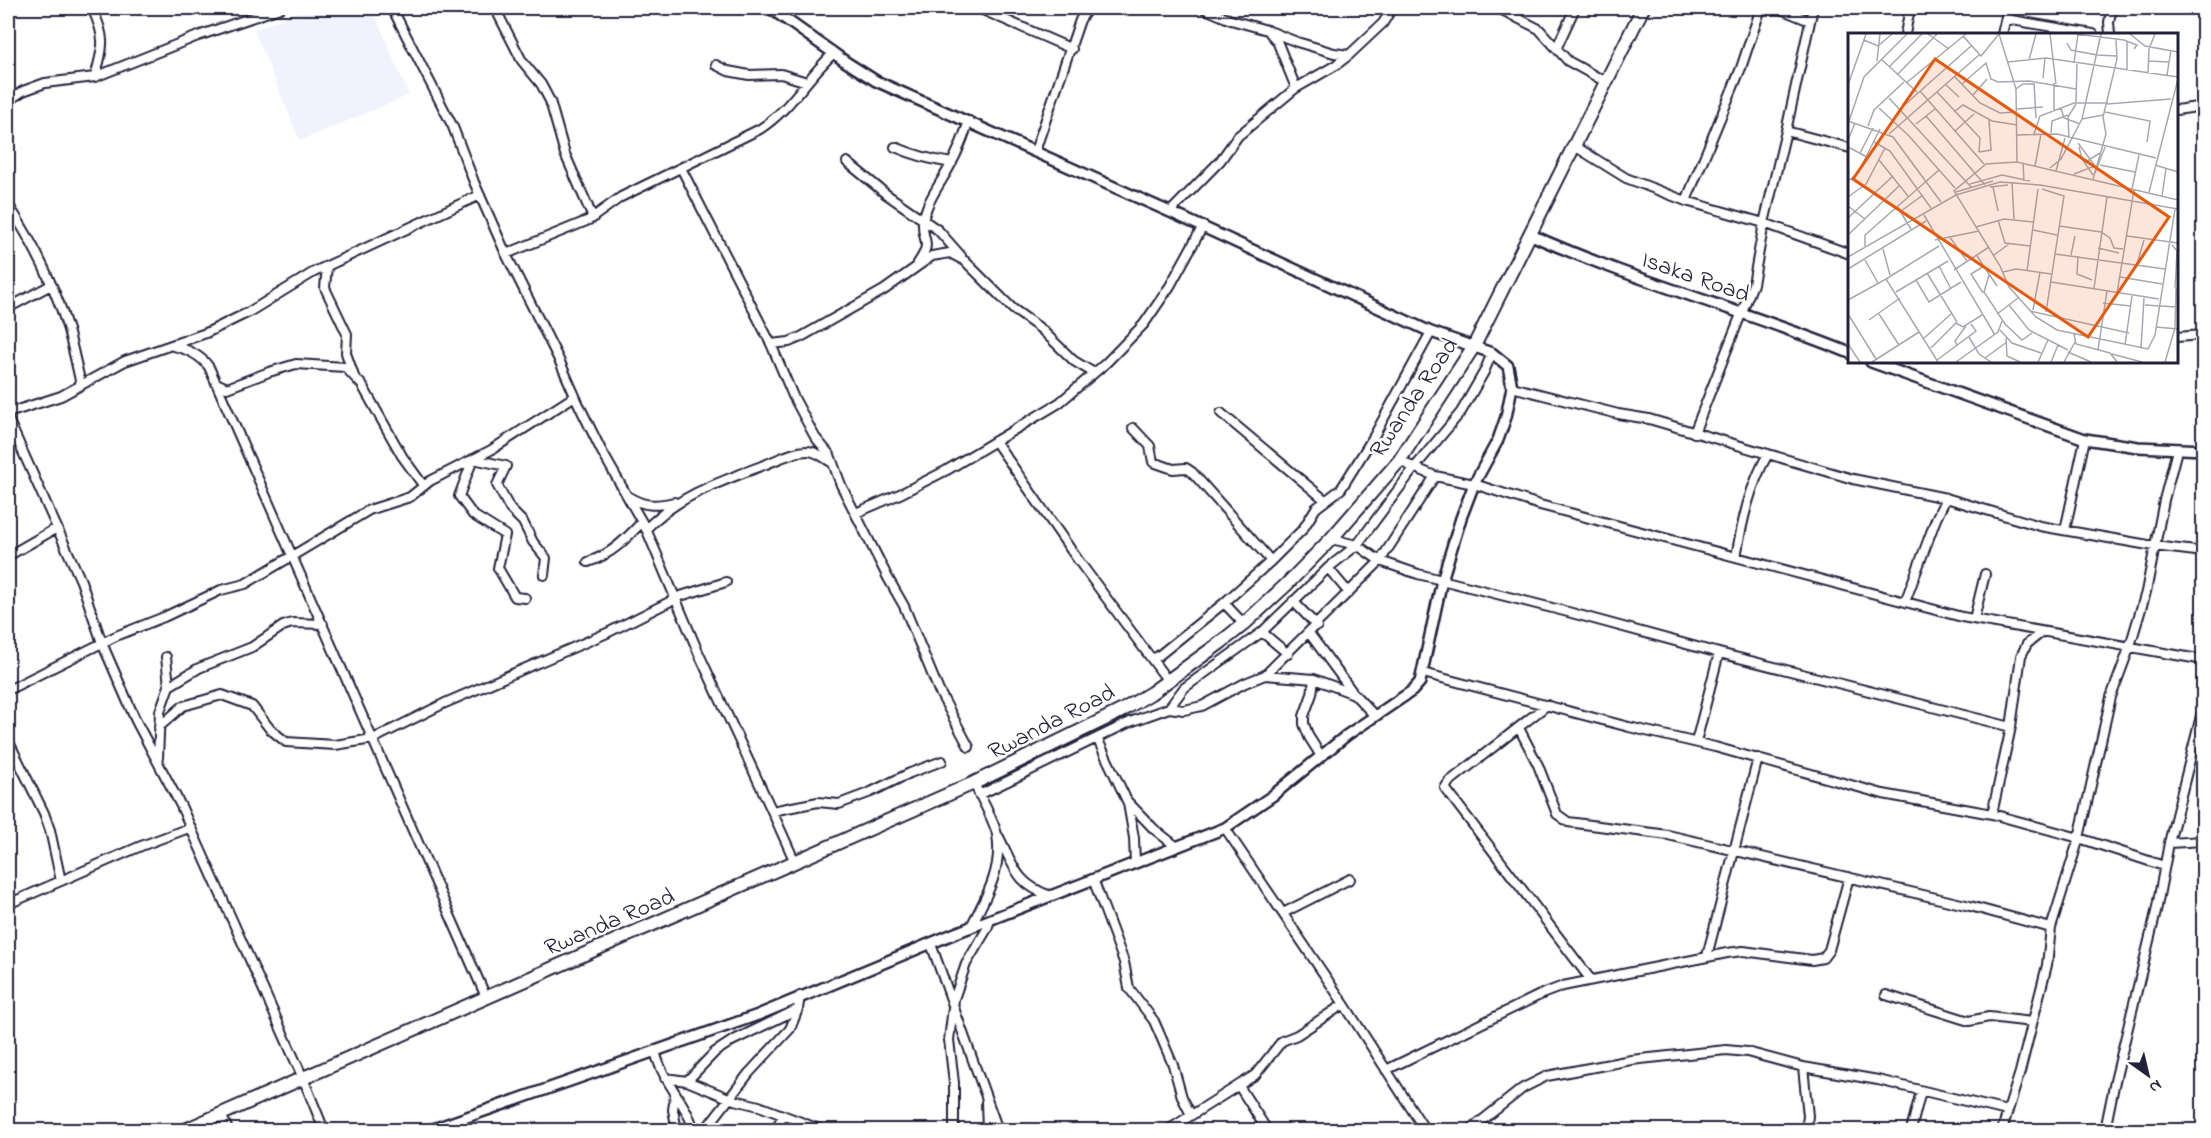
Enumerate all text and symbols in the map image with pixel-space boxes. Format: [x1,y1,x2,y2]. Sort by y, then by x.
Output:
inset map [1848,33,2178,363]
street label: Isaka Road [1636,244,1755,313]
street label: Rwanda Road [1362,331,1469,466]
street label: Rwanda Road [983,676,1122,770]
street label: Rwanda Road [539,880,681,966]
north arrow [2118,1045,2178,1105]
text: N [2144,1073,2166,1099]

